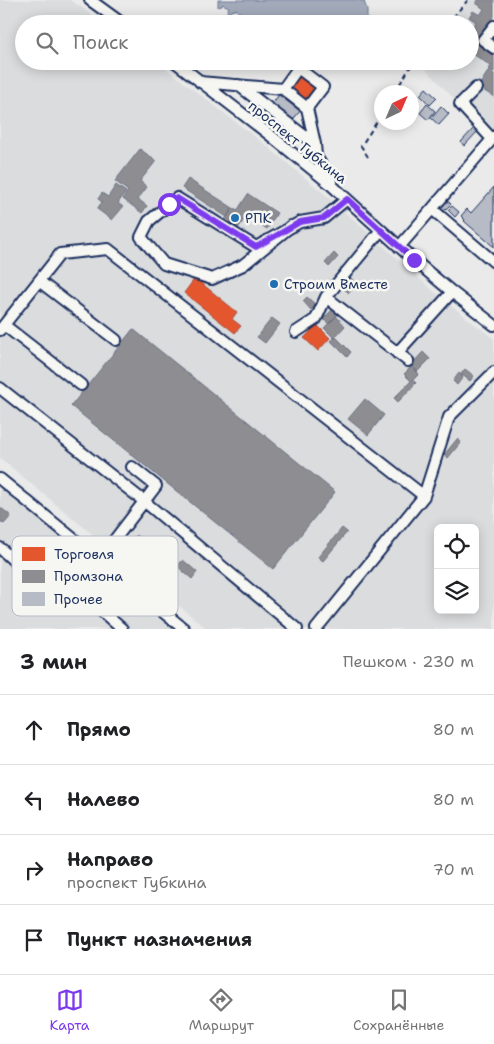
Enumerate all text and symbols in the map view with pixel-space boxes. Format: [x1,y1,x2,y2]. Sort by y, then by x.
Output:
search box [15,15,479,70]
icon: search [33,29,61,57]
text: Поиск [73,30,128,55]
north arrow [374,85,419,130]
street label: проспект Губкина [245,97,351,188]
route start [158,193,181,216]
place label: РПК [245,209,271,227]
marker: РПК [229,212,241,224]
route end [403,249,426,272]
place label: Строим Вместе [284,275,388,293]
marker: Строим Вместе [268,278,280,290]
map controls [434,524,479,614]
button: locate [434,524,479,569]
legend [12,536,178,616]
text: Торговля [54,545,114,563]
text: Промзона [54,567,123,585]
button: layers [434,569,479,614]
text: Прочее [54,590,103,608]
text: 3 мин [20,648,87,676]
text: Пешком · 230 m [343,651,474,672]
icon: ahead [20,716,48,744]
text: Прямо [67,717,131,742]
text: 80 m [433,719,474,740]
icon: left [20,786,48,814]
text: Налево [67,787,140,812]
text: 80 m [433,789,474,810]
text: Направо [67,847,153,872]
icon: right [20,856,48,884]
text: 70 m [433,859,474,880]
text: проспект Губкина [67,872,206,893]
icon: arrive [20,926,48,954]
text: Пункт назначения [67,927,252,952]
tab: Карта [50,986,90,1034]
tab: Маршрут [189,986,254,1034]
tab: Сохранённые [353,986,444,1034]

